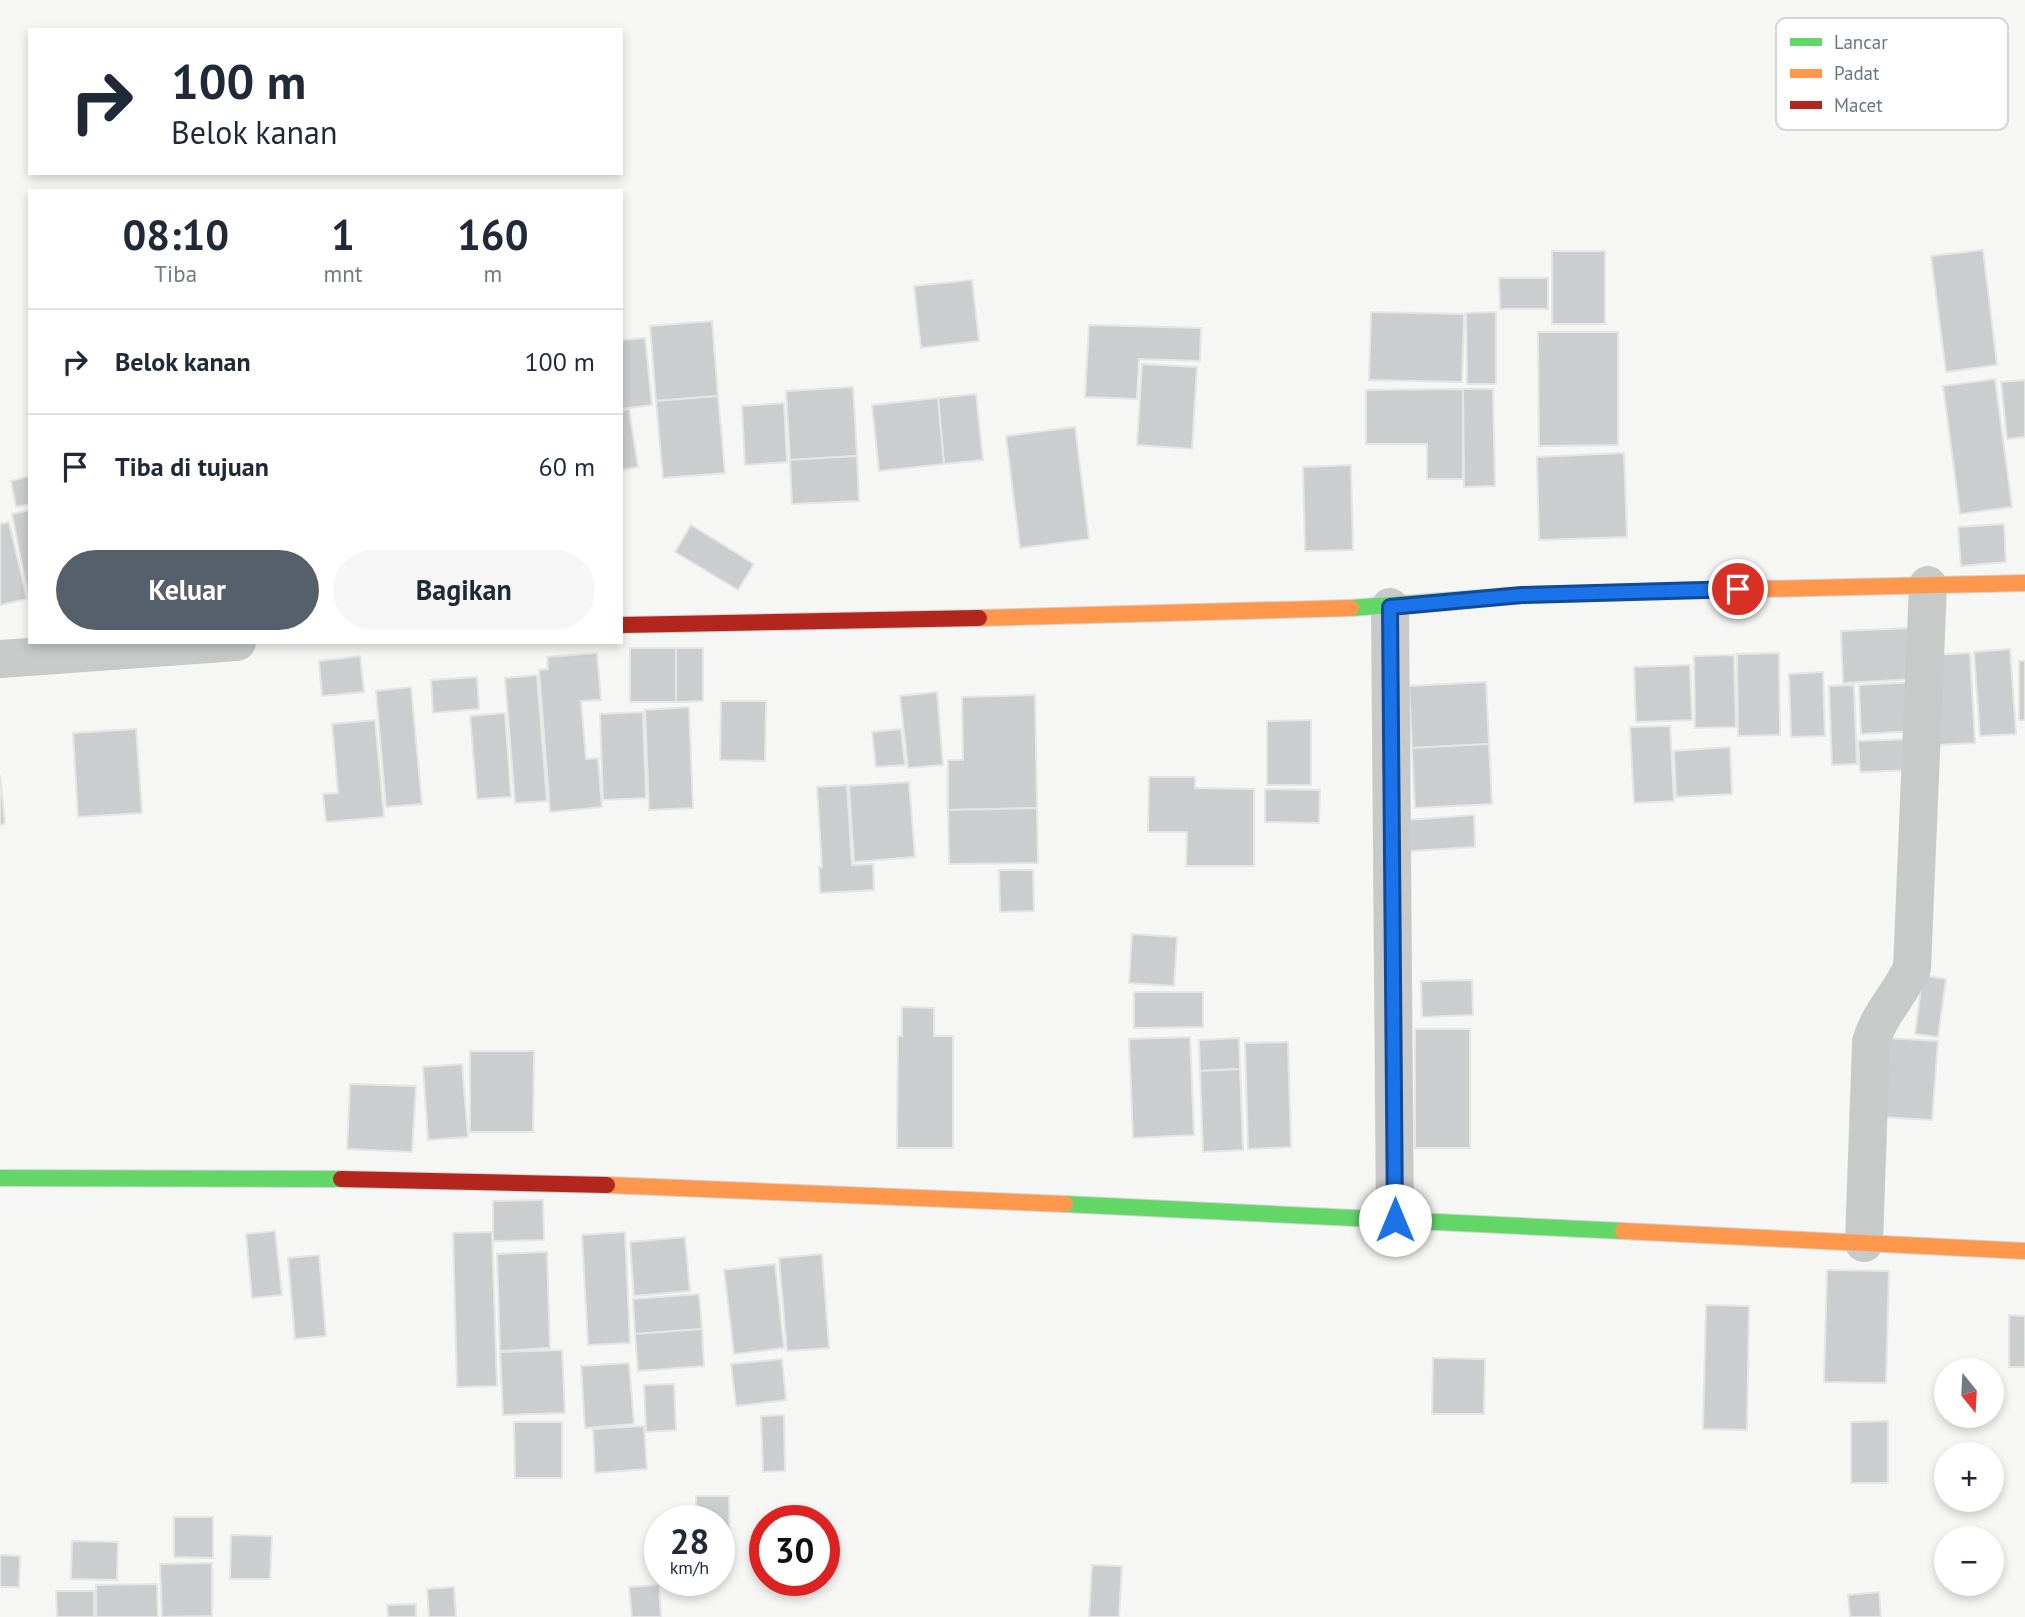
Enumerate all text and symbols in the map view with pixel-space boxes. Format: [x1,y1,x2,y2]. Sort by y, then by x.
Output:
legend [1776,18,2008,130]
text: Lancar [1834,30,1888,54]
text: 100 m [171,49,306,113]
icon: right [56,56,147,147]
text: Padat [1834,61,1880,85]
text: Macet [1834,93,1883,117]
text: Belok kanan [171,111,337,153]
text: 08:10 [122,207,229,262]
text: 1 [331,207,355,262]
text: 160 [457,207,528,262]
text: Tiba [154,259,197,288]
text: mnt [324,259,363,288]
text: m [483,259,502,288]
icon: right [56,343,94,381]
text: Belok kanan [115,345,251,378]
text: 100 m [524,345,595,378]
icon: arrive [56,448,94,486]
text: Tiba di tujuan [115,450,269,483]
text: 60 m [539,450,595,483]
button: Keluar [56,550,319,630]
button: Bagikan [333,550,595,630]
pin [1708,559,1768,619]
icon: arrive [1719,570,1757,608]
position arrow [1358,1183,1432,1257]
north arrow [1934,1358,2004,1428]
map controls [1934,1358,2004,1596]
button: + [1934,1442,2004,1512]
speed limit sign: 30 [749,1505,840,1596]
text: 28 [670,1518,709,1564]
button: − [1934,1526,2004,1596]
text: km/h [670,1556,709,1579]

